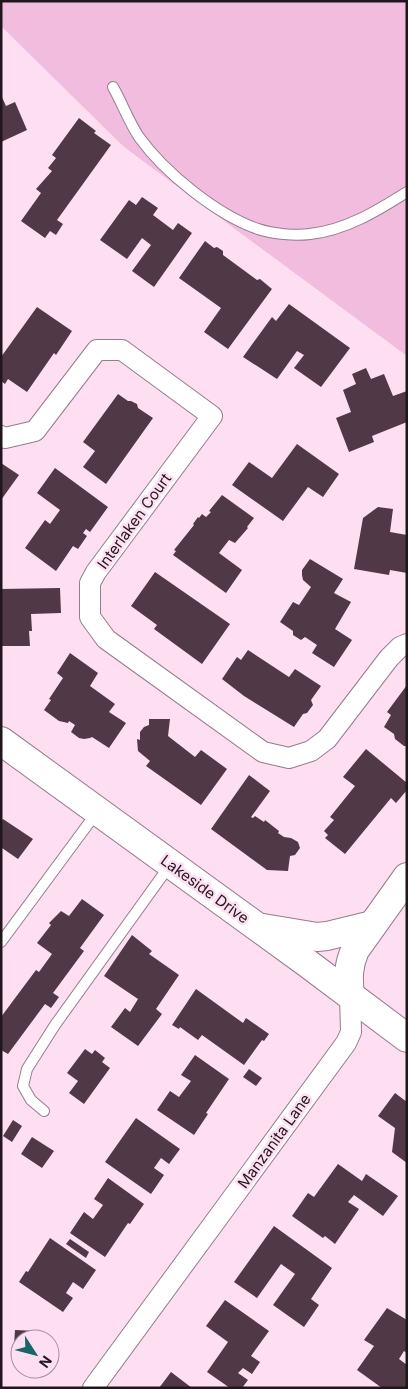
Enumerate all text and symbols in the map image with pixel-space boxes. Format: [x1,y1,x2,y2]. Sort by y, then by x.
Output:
street label: Interlaken Court [93,469,175,573]
street label: Lakeside Drive [157,851,253,927]
street label: Manzanita Lane [233,1090,315,1192]
north arrow [10,1329,60,1379]
text: N [36,1353,56,1371]

